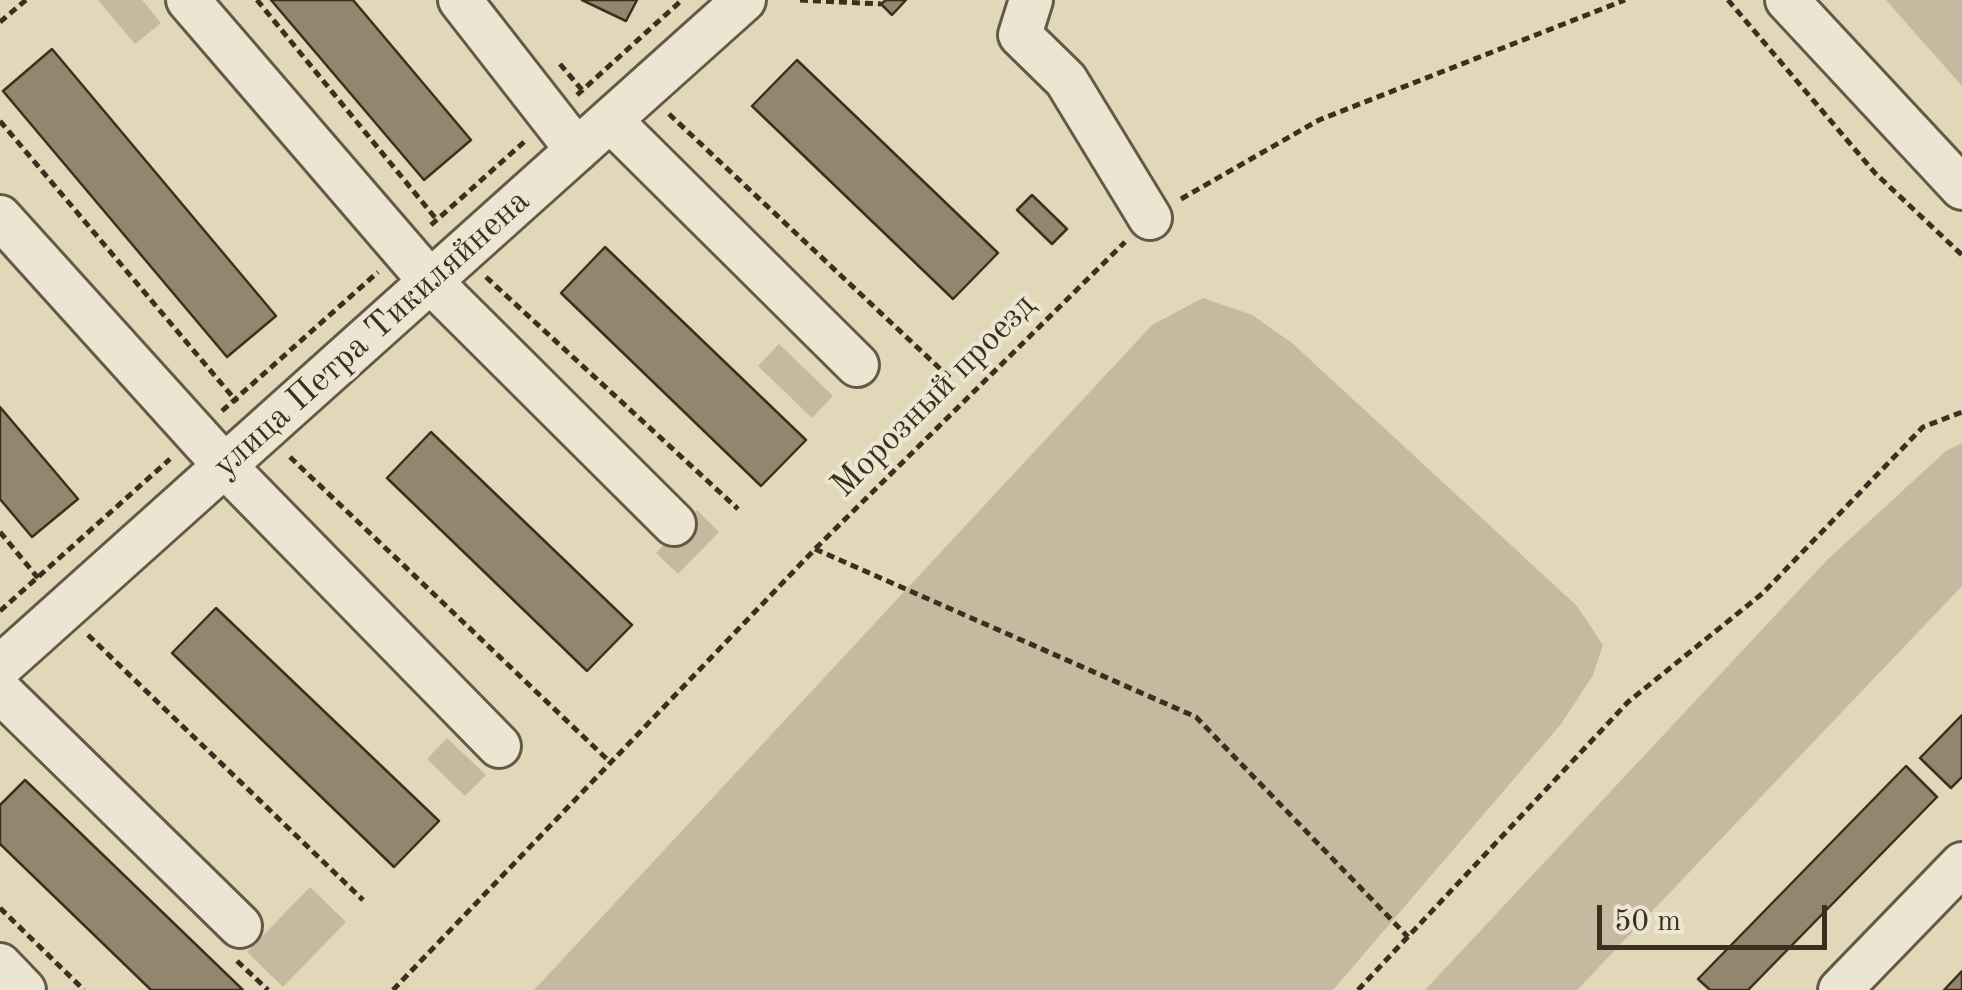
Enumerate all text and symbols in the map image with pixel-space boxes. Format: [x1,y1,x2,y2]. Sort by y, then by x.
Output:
street label: улица Петра Тикиляйнена [205,181,539,487]
street label: Морозный проезд [823,285,1045,507]
scale bar [1602,885,1832,947]
text: 50 m [1614,907,1681,937]

